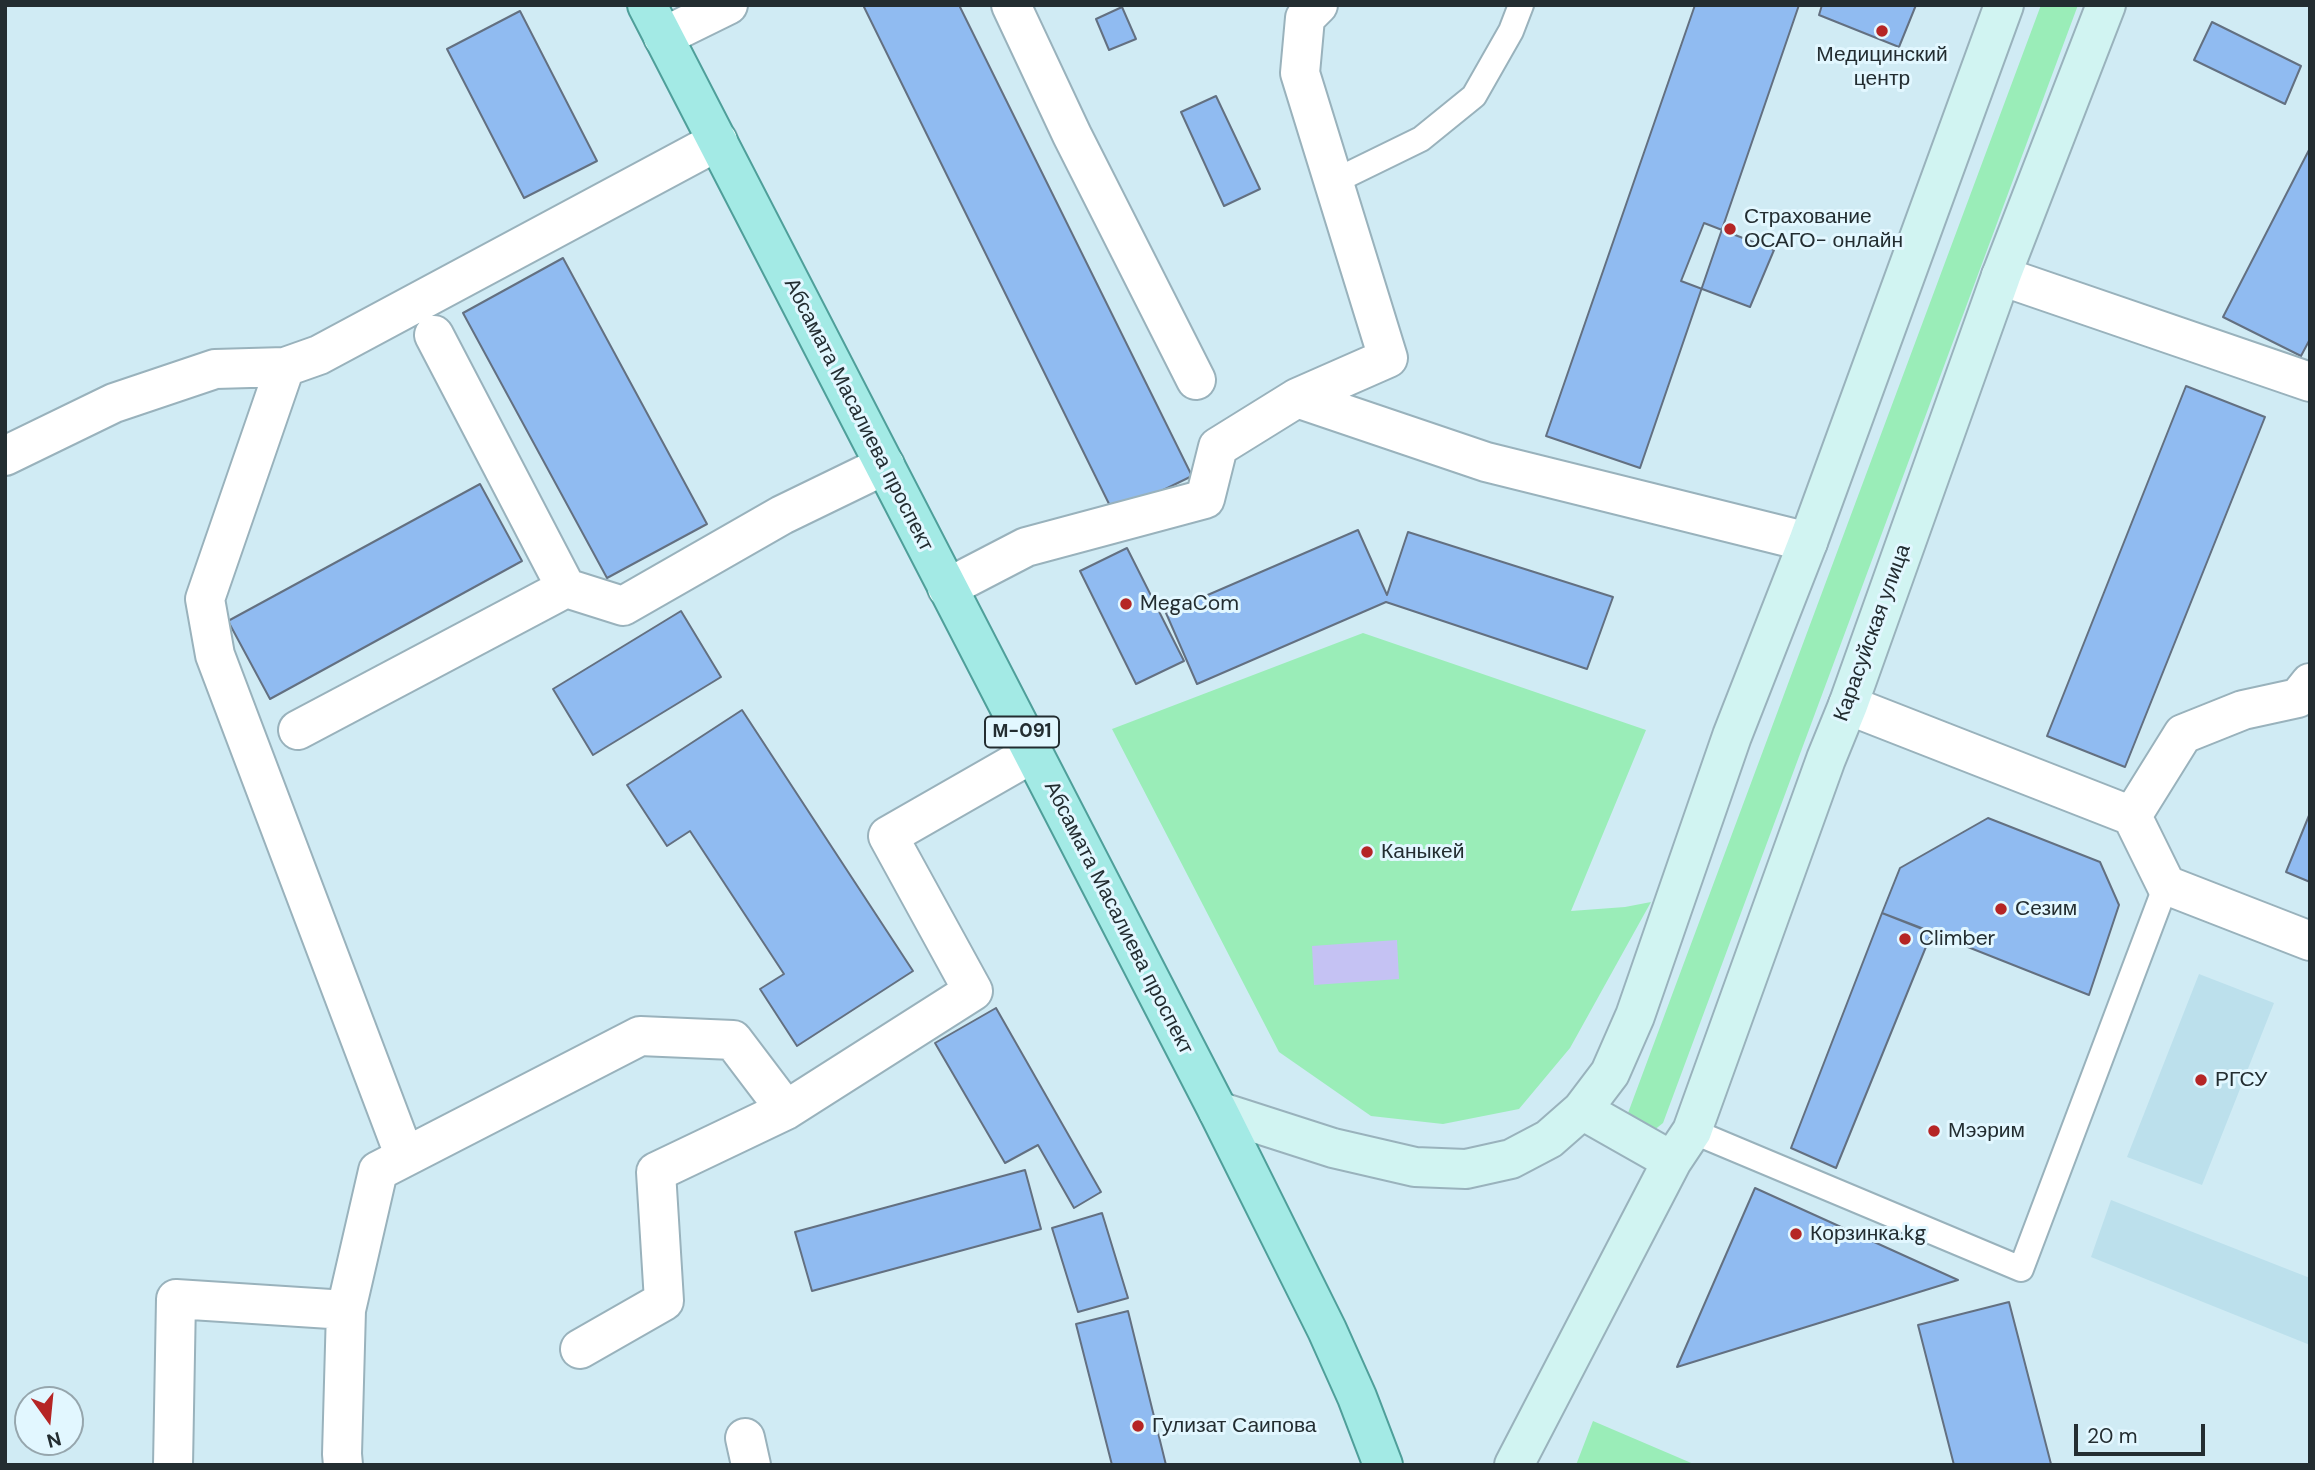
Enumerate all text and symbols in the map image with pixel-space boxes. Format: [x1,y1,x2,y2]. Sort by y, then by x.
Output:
marker: Медицинский центр [1874,23,1890,39]
place label: Медицинский центр [1816,42,1948,92]
place label: Страхование ОСАГО- онлайн [1744,204,1903,254]
marker: Страхование ОСАГО- онлайн [1722,221,1738,237]
street label: Абсамата Масалиева проспект [778,274,938,556]
street label: Карасуйская улица [1829,541,1917,725]
place label: MegaCom [1140,591,1239,617]
marker: MegaCom [1118,596,1134,612]
road number: М-091 [985,716,1059,748]
street label: Абсамата Масалиева проспект [1038,777,1198,1059]
place label: Каныкей [1381,839,1464,865]
marker: Каныкей [1359,844,1375,860]
place label: Сезим [2015,896,2077,922]
marker: Сезим [1993,901,2009,917]
place label: Climber [1919,926,1995,952]
marker: Climber [1897,931,1913,947]
place label: РГСУ [2215,1067,2267,1093]
marker: РГСУ [2193,1072,2209,1088]
place label: Мээрим [1948,1118,2025,1144]
marker: Мээрим [1926,1123,1942,1139]
place label: Корзинка.kg [1810,1221,1926,1247]
marker: Корзинка.kg [1788,1226,1804,1242]
north arrow [14,1386,84,1456]
scale bar [2077,1410,2208,1454]
place label: Гулизат Саипова [1152,1413,1317,1439]
marker: Гулизат Саипова [1130,1418,1146,1434]
text: 20 m [2087,1422,2138,1450]
text: N [44,1426,64,1454]

